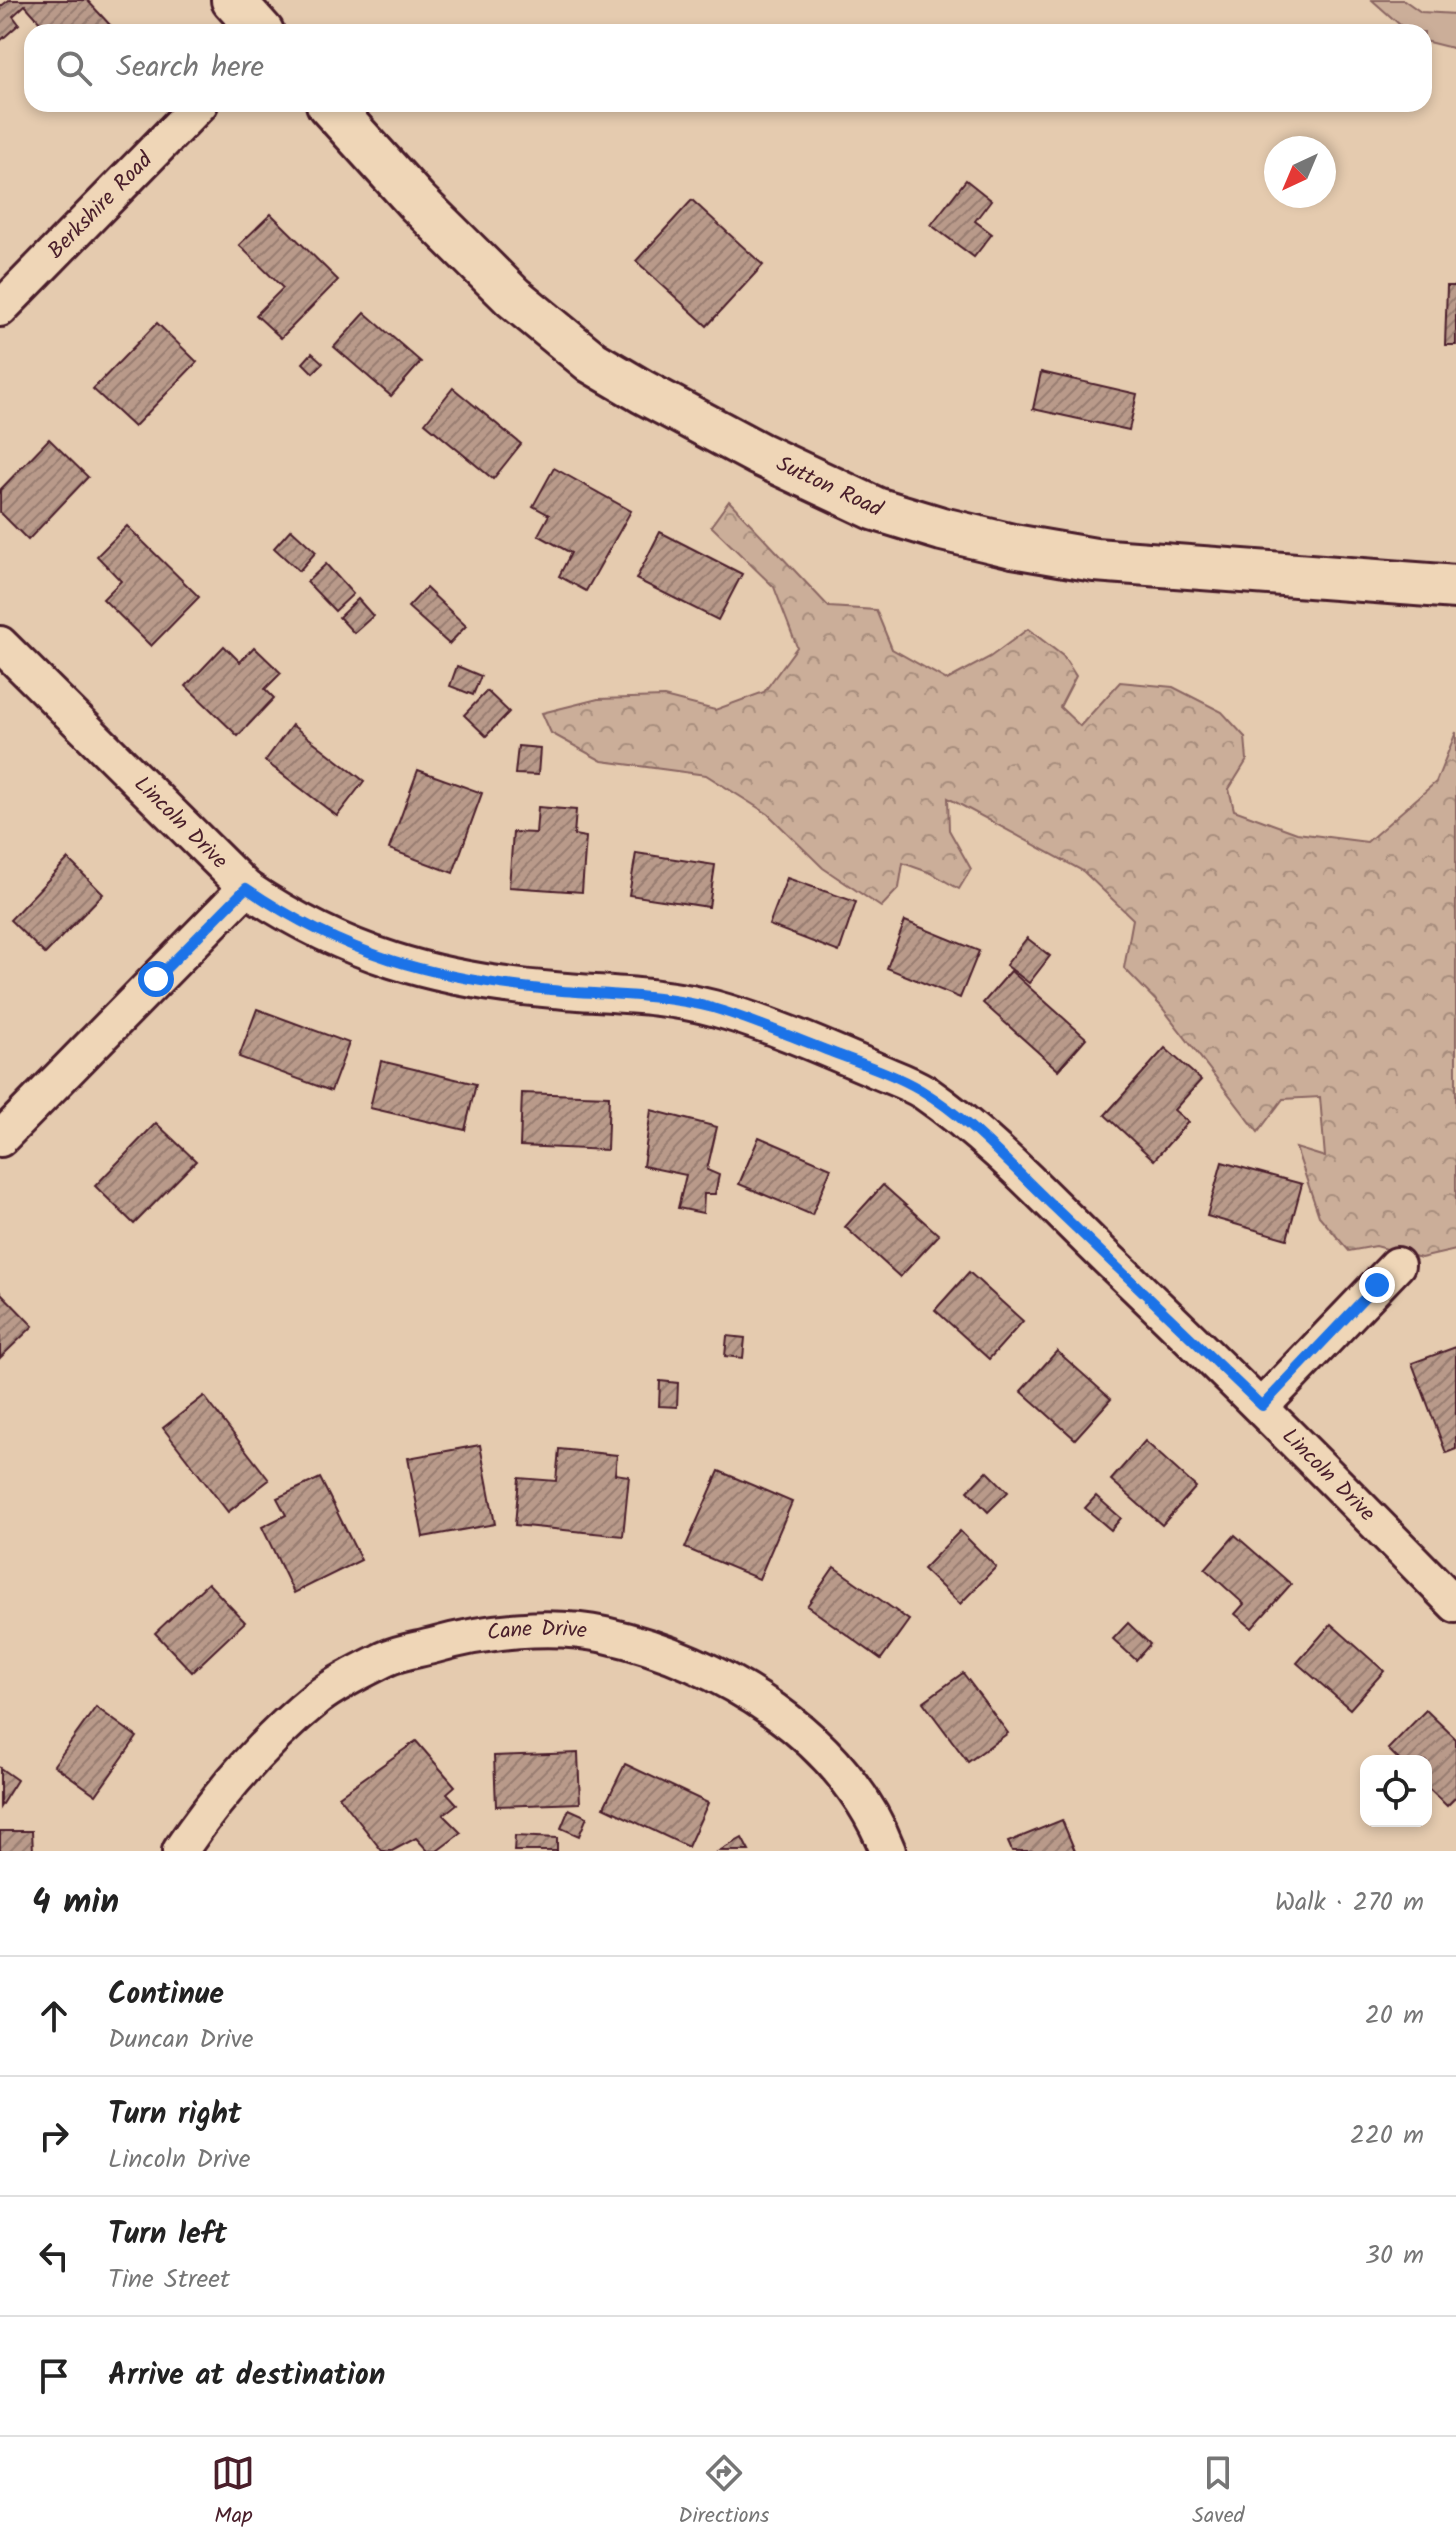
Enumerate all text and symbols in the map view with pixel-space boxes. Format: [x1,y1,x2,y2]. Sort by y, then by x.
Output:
search box [24,24,1432,112]
text: Search here [116,44,264,92]
icon: search [52,46,96,90]
north arrow [1264,136,1336,208]
street label: Berkshire Road [40,144,162,268]
street label: Sutton Road [770,447,889,528]
street label: Lincoln Drive [125,768,236,878]
route start [138,961,174,997]
route end [1359,1267,1395,1303]
street label: Lincoln Drive [1273,1420,1383,1530]
street label: Cane Drive [485,1612,589,1651]
map controls [1360,1755,1432,1827]
button: locate [1360,1755,1432,1827]
text: 4 min [32,1876,119,1930]
text: Walk · 270 m [1275,1882,1424,1924]
text: Continue [108,1971,224,2019]
icon: ahead [32,1994,76,2038]
text: 20 m [1365,1995,1424,2037]
text: Duncan Drive [108,2019,253,2061]
text: Turn right [108,2091,241,2139]
icon: right [32,2114,76,2158]
text: 220 m [1350,2115,1424,2157]
text: Lincoln Drive [108,2139,250,2181]
text: Turn left [108,2211,227,2259]
icon: left [32,2234,76,2278]
text: 30 m [1365,2235,1424,2277]
text: Tine Street [108,2259,230,2301]
text: Arrive at destination [108,2352,385,2400]
icon: arrive [32,2354,76,2398]
tab: Map [211,2451,255,2534]
tab: Directions [678,2451,770,2534]
tab: Saved [1192,2451,1245,2534]

